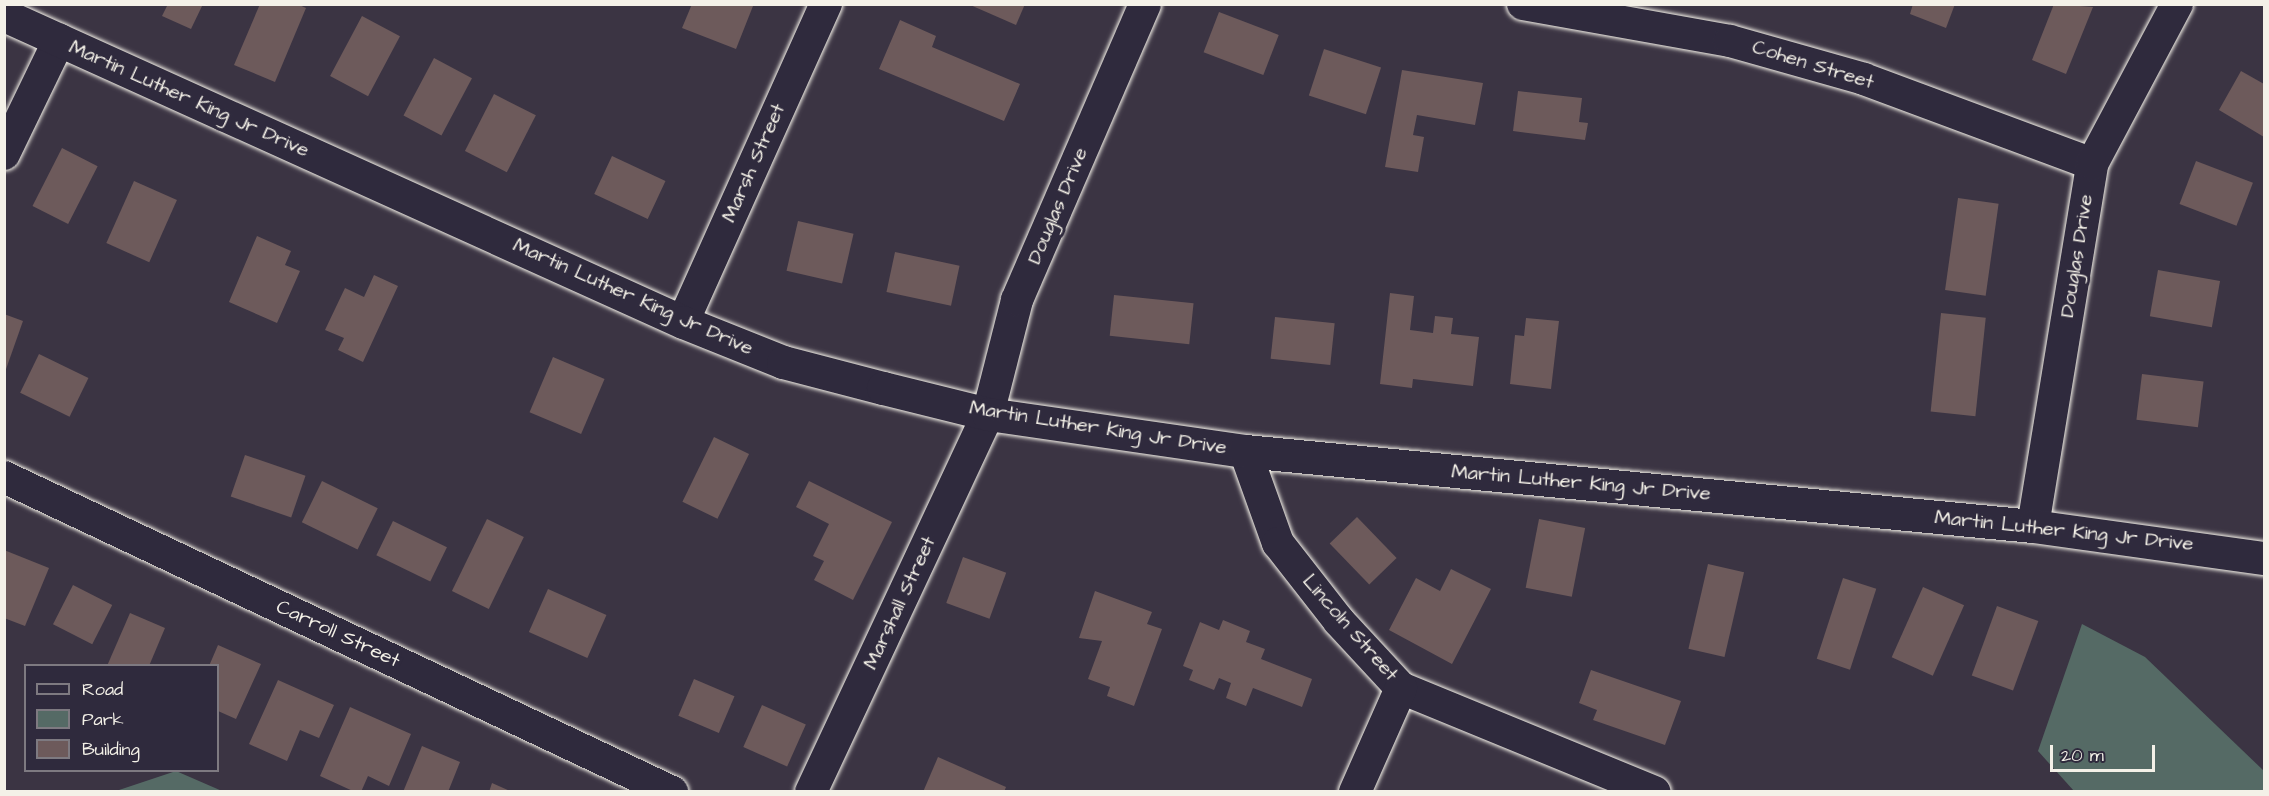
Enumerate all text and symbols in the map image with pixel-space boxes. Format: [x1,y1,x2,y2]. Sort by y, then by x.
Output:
street label: Martin Luther King Jr Drive [65,35,313,163]
street label: Cohen Street [1749,35,1877,95]
street label: Marsh Street [717,100,791,226]
street label: Douglas Drive [1023,144,1093,268]
street label: Douglas Drive [2055,193,2099,319]
street label: Martin Luther King Jr Drive [509,233,757,361]
street label: Martin Luther King Jr Drive [968,396,1228,460]
street label: Martin Luther King Jr Drive [1450,460,1712,506]
street label: Martin Luther King Jr Drive [1933,505,2195,557]
street label: Marshall Street [859,533,941,673]
street label: Lincoln Street [1297,570,1403,686]
street label: Carroll Street [272,595,404,673]
legend [24,664,219,772]
text: Road [82,677,123,702]
text: Park [82,707,124,732]
scale bar [2053,733,2158,771]
text: Building [82,737,140,762]
text: 20 m [2061,743,2104,768]

